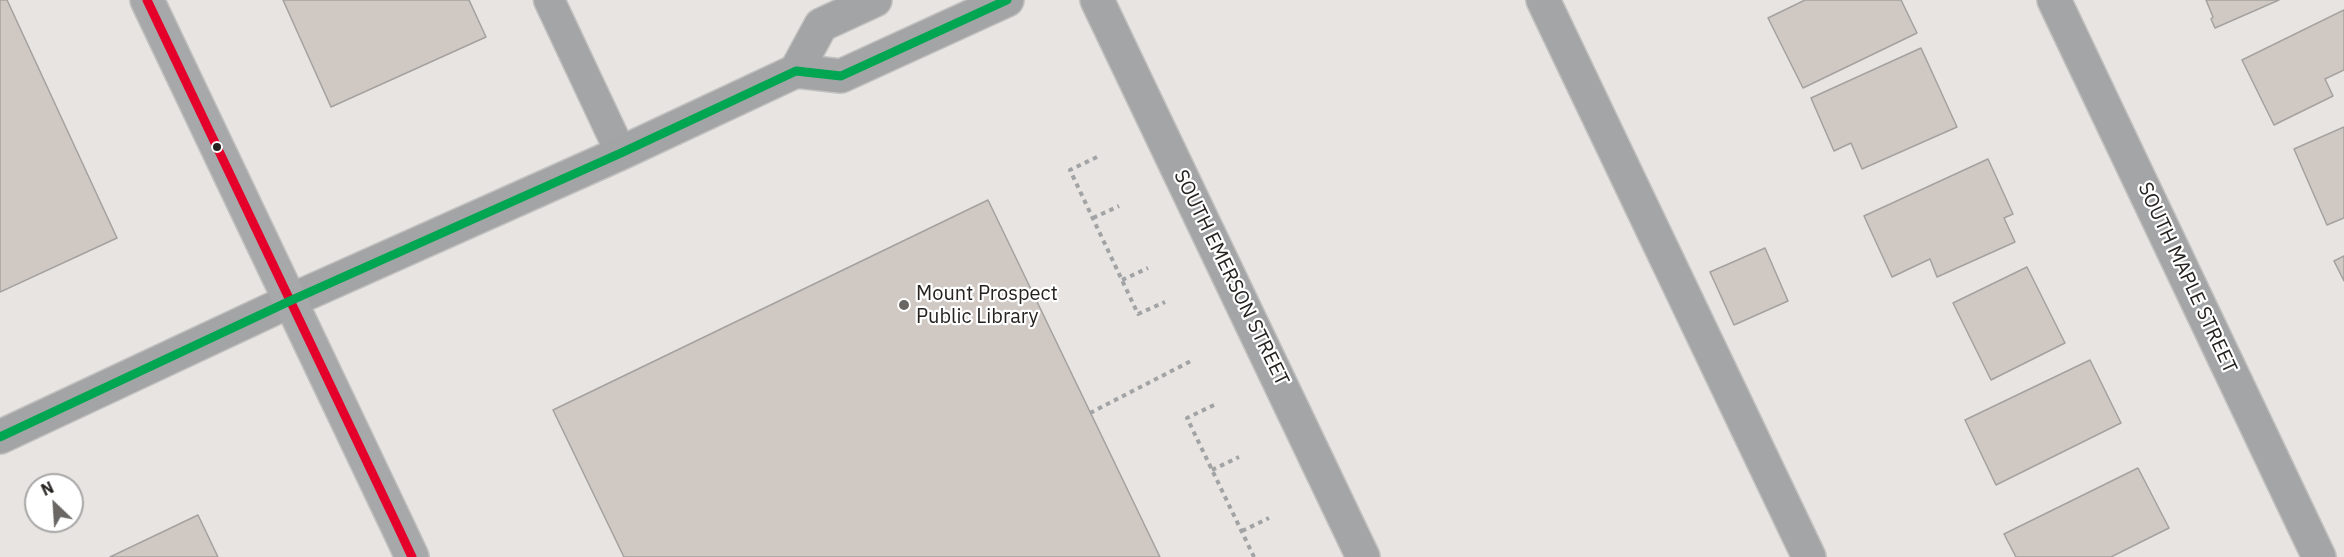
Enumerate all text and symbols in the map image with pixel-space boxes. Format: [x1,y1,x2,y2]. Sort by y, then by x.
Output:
unlabelled marker [211,141,223,153]
street label: SOUTH EMERSON STREET [1168,166,1294,390]
street label: SOUTH MAPLE STREET [2132,179,2242,377]
place label: Mount Prospect Public Library [916,282,1058,329]
marker: Mount Prospect Public Library [897,298,911,312]
north arrow [24,473,84,533]
text: N [38,477,57,500]

